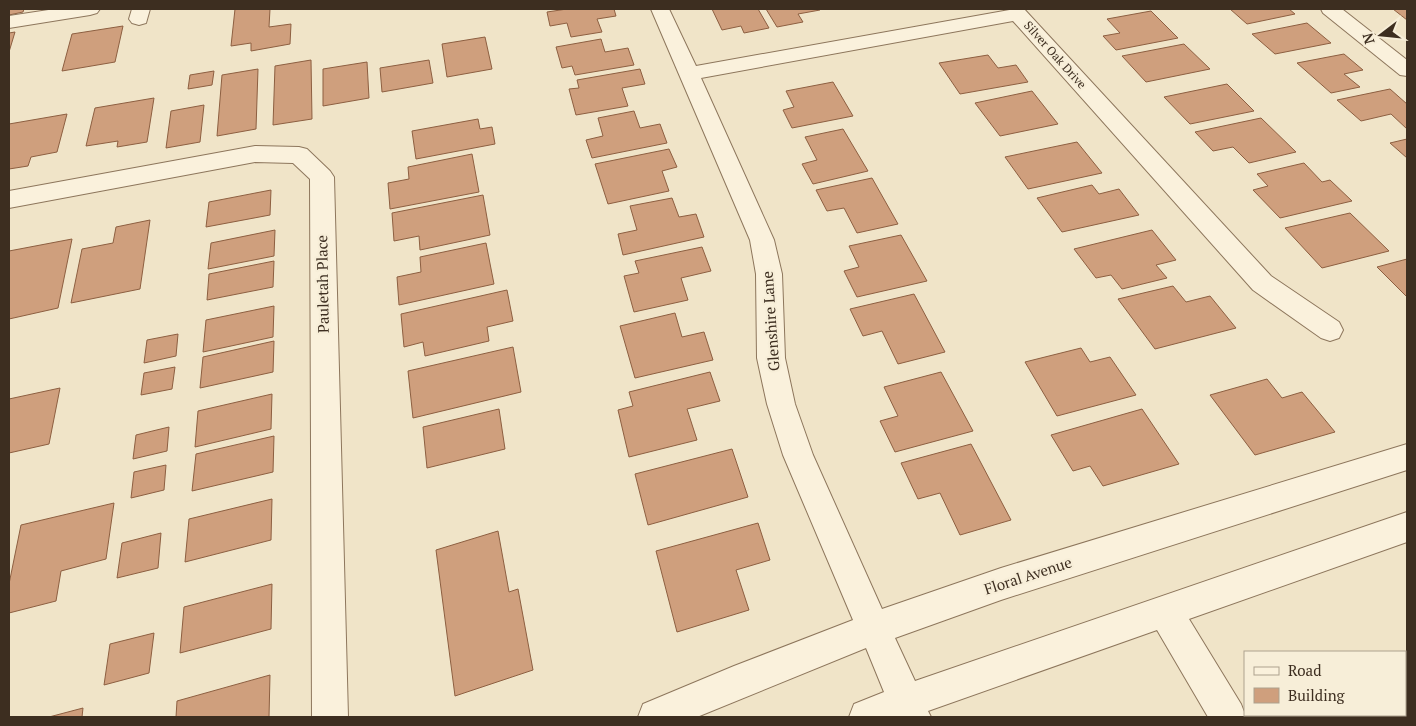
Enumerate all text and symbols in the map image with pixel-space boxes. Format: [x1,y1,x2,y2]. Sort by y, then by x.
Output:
north arrow [1356,10,1406,60]
street label: Silver Oak Drive [1021,18,1090,92]
text: N [1357,31,1379,46]
street label: Pauletah Place [311,235,333,333]
street label: Glenshire Lane [757,270,783,372]
street label: Floral Avenue [981,551,1074,599]
legend [1244,651,1406,716]
text: Road [1288,660,1321,680]
text: Building [1288,685,1346,705]

